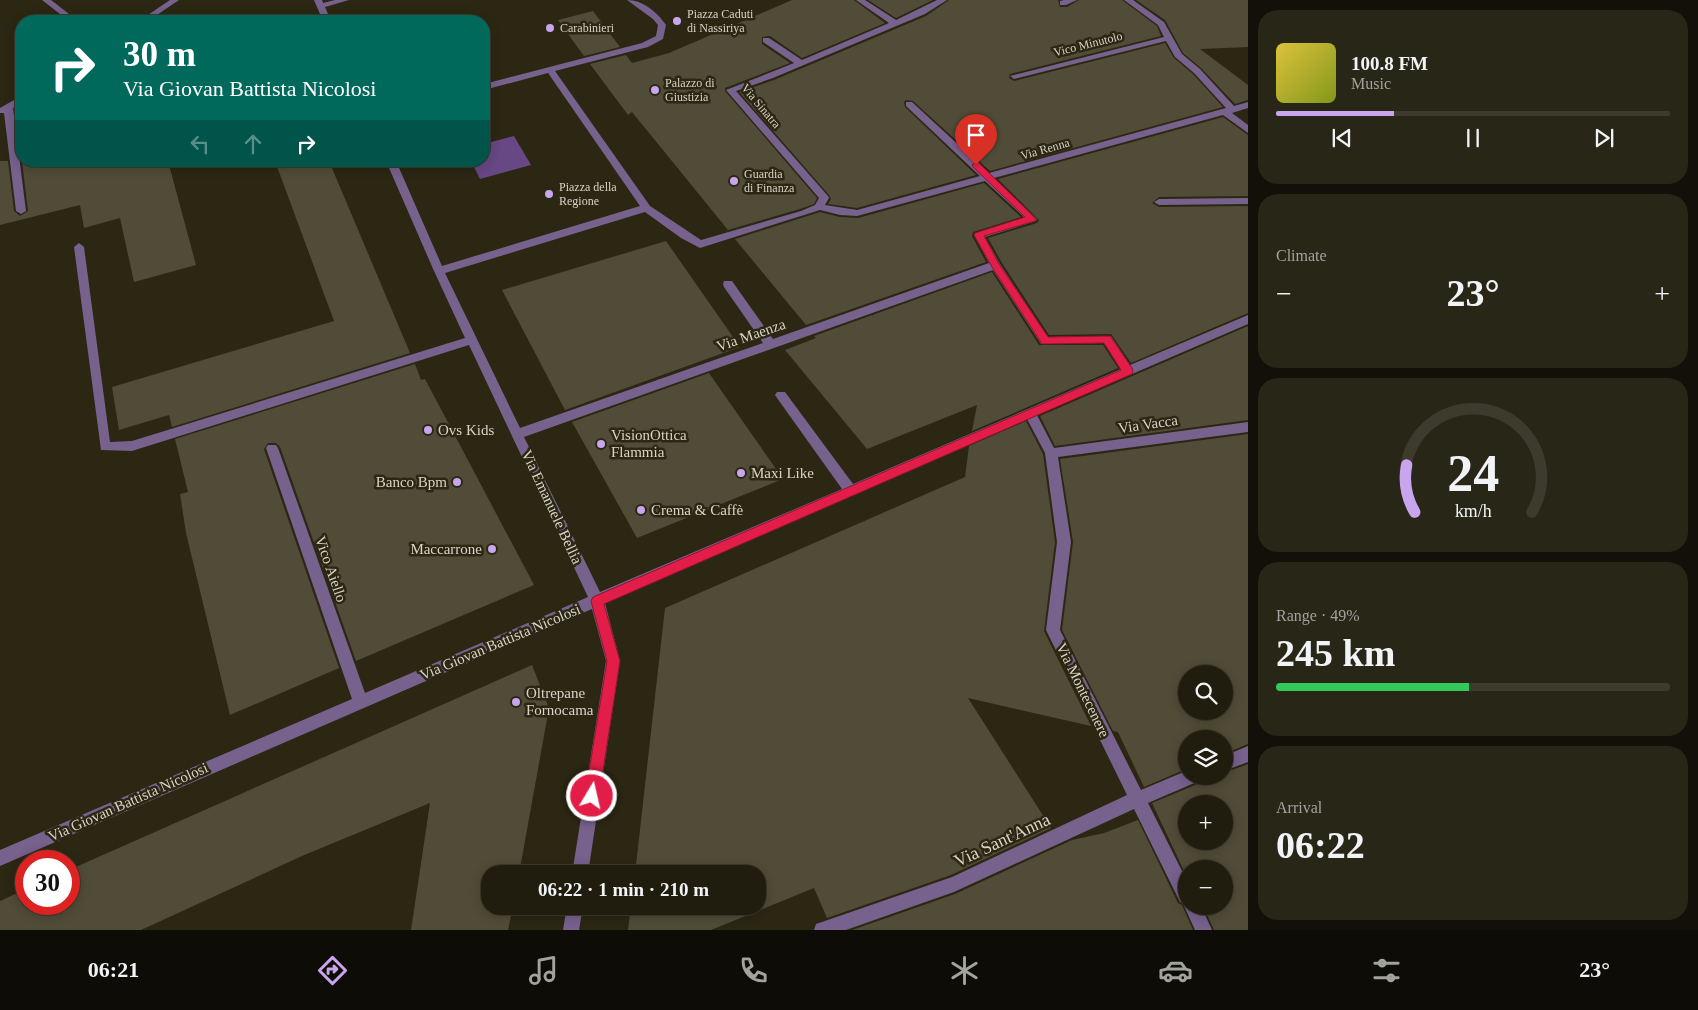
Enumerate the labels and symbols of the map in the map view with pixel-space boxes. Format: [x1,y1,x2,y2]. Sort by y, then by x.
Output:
place label: Piazza Caduti di Nassiriya [687,7,754,35]
marker: Piazza Caduti di Nassiriya [671,15,683,27]
place label: Carabinieri [560,21,615,35]
marker: Carabinieri [544,22,556,34]
street label: Vico Minutolo [1052,29,1124,59]
place label: Palazzo di Giustizia [665,76,715,104]
street label: Via Sinatra [738,81,784,132]
marker: Palazzo di Giustizia [649,84,661,96]
pin [955,114,997,165]
street label: Via Renna [1019,135,1072,163]
place label: Guardia di Finanza [744,167,795,195]
marker: Guardia di Finanza [728,175,740,187]
place label: Piazza della Regione [559,180,617,208]
marker: Piazza della Regione [543,188,555,200]
street label: Via Maenza [714,316,788,354]
street label: Via Vacca [1117,412,1179,436]
place label: Ovs Kids [438,422,494,438]
marker: Ovs Kids [422,424,434,436]
place label: VisionOttica Flammia [611,427,687,460]
marker: VisionOttica Flammia [595,438,607,450]
street label: Via Emanuele Bellia [519,447,586,567]
place label: Maxi Like [751,465,814,481]
marker: Maxi Like [735,467,747,479]
place label: Banco Bpm [376,474,447,490]
marker: Banco Bpm [451,476,463,488]
place label: Crema & Caffè [651,502,744,518]
marker: Crema & Caffè [635,504,647,516]
street label: Vico Aiello [312,534,350,604]
place label: Maccarrone [410,541,482,557]
marker: Maccarrone [486,543,498,555]
street label: Via Giovan Battista Nicolosi [417,601,583,683]
street label: Via Montecenere [1053,640,1113,740]
place label: Oltrepane Fornocama [526,685,594,718]
marker: Oltrepane Fornocama [510,696,522,708]
street label: Via Giovan Battista Nicolosi [46,760,210,844]
position arrow [565,769,617,821]
street label: Via Sant'Anna [951,809,1053,871]
speed limit sign: 30 [15,850,80,915]

